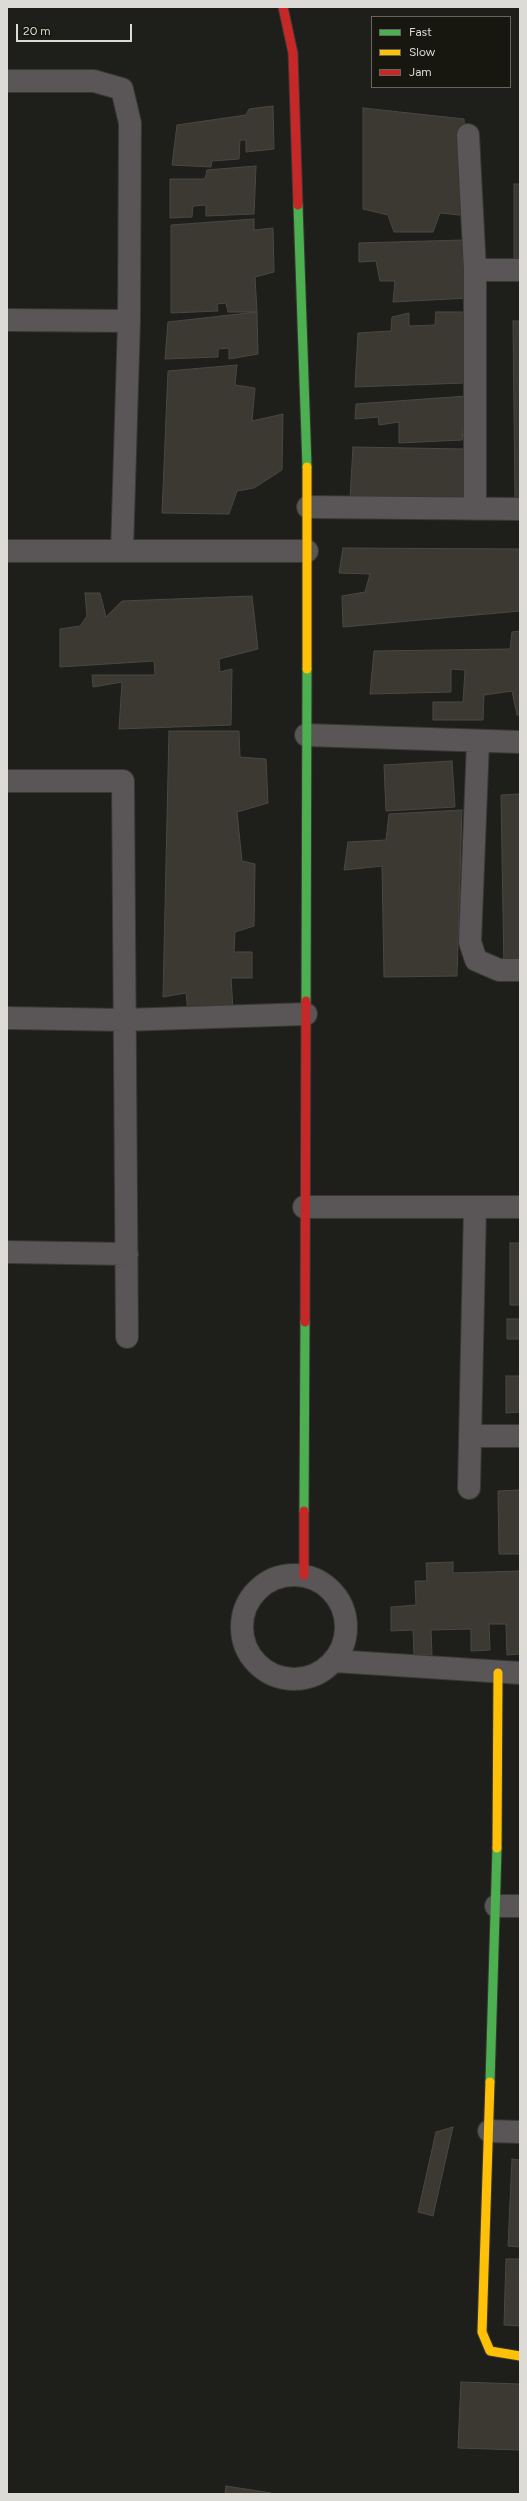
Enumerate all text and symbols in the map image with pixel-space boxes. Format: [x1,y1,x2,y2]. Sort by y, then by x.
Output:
scale bar [18,16,134,42]
legend [371,16,511,88]
text: 20 m [23,24,51,38]
text: Fast [409,25,432,39]
text: Slow [409,45,435,59]
text: Jam [409,65,432,79]

